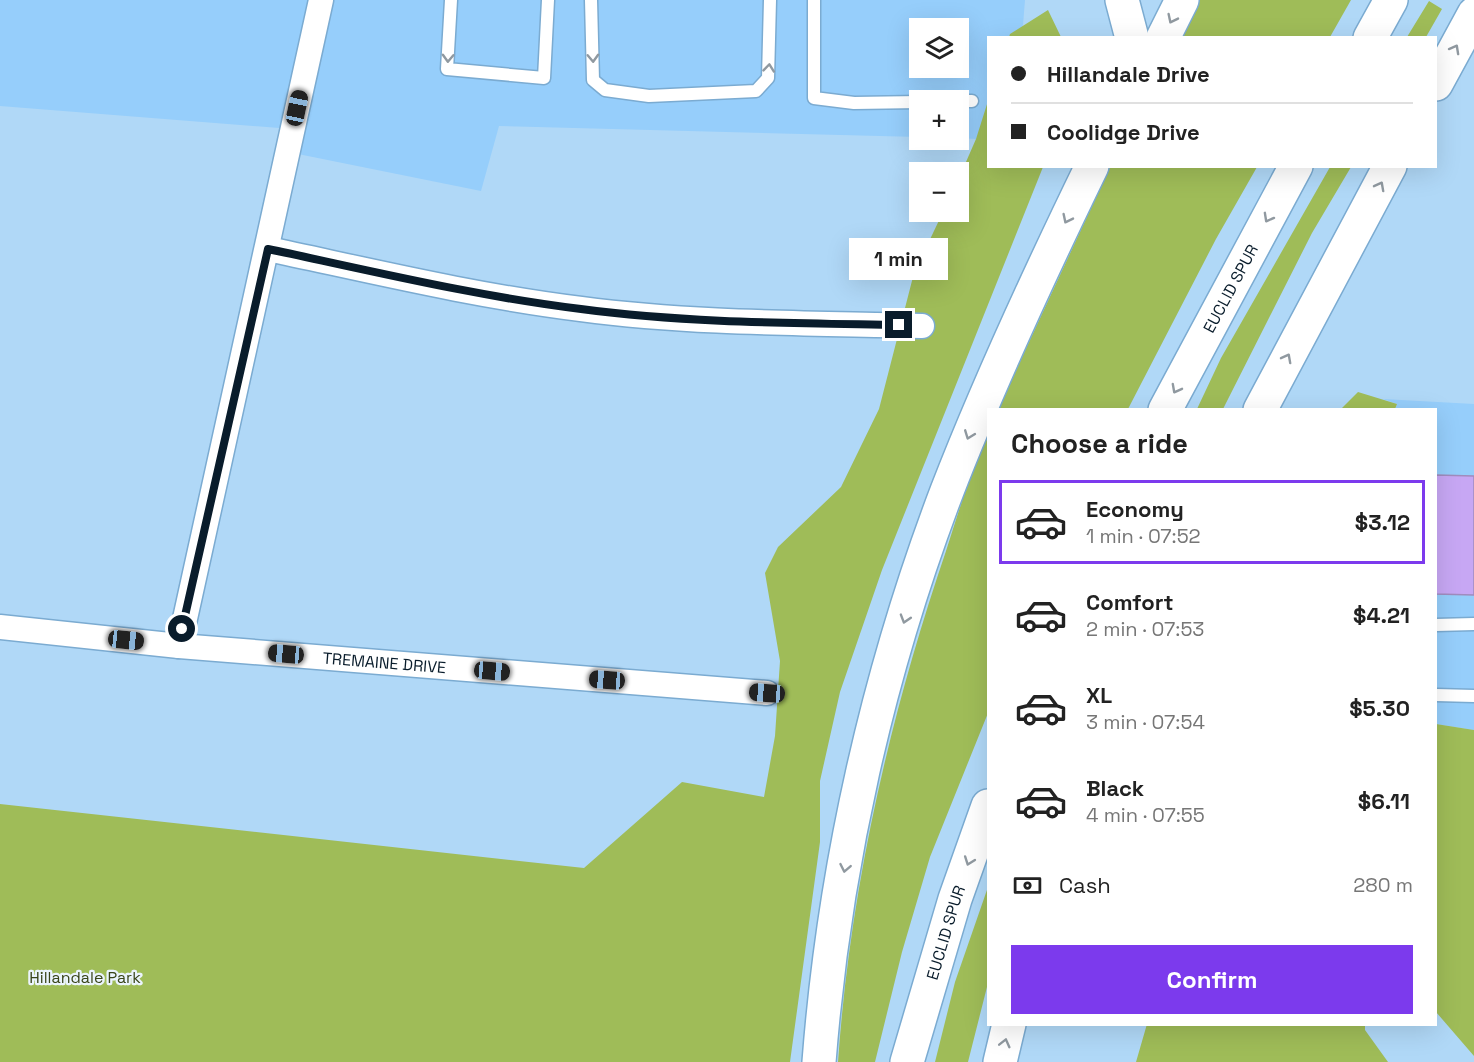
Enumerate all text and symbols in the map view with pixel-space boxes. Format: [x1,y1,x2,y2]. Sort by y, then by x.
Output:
one-way arrow [1168,12,1180,23]
map controls [909,18,969,222]
button: layers [909,18,969,78]
one-way arrow [1448,45,1459,55]
one-way arrow [442,54,454,63]
one-way arrow [586,54,599,63]
text: Hillandale Drive [1047,60,1210,88]
one-way arrow [762,63,775,72]
car [284,89,310,127]
button: + [909,90,969,150]
text: Coolidge Drive [1047,118,1200,146]
button: − [909,162,969,222]
one-way arrow [1373,182,1384,192]
one-way arrow [1264,212,1275,222]
one-way arrow [1062,213,1074,224]
callout: 1 min [850,238,948,280]
street label: EUCLID SPUR [1198,241,1263,337]
text: 1 min [874,246,923,272]
route end [885,311,912,338]
one-way arrow [1280,353,1291,364]
one-way arrow [1172,383,1183,394]
text: Choose a ride [1011,426,1188,461]
one-way arrow [964,429,976,440]
icon: car [1014,495,1068,549]
text: Economy [1086,495,1184,523]
text: $3.12 [1355,508,1410,536]
text: 1 min · 07:52 [1086,523,1201,549]
icon: car [1014,588,1068,642]
text: Comfort [1086,588,1174,616]
text: $4.21 [1353,601,1410,629]
one-way arrow [900,613,912,624]
route start [168,615,195,642]
text: 2 min · 07:53 [1086,616,1204,642]
car [107,629,145,651]
car [267,643,305,665]
street label: TREMAINE DRIVE [322,648,447,678]
car [473,660,511,682]
car [588,670,626,690]
icon: car [1014,681,1068,735]
text: XL [1086,681,1112,709]
car [748,683,786,703]
text: $5.30 [1349,694,1410,722]
text: 3 min · 07:54 [1086,709,1205,735]
icon: car [1014,774,1068,828]
text: Black [1086,774,1144,802]
text: $6.11 [1358,787,1410,815]
text: 4 min · 07:55 [1086,802,1205,828]
one-way arrow [963,855,976,866]
one-way arrow [839,862,852,872]
icon: cash [1011,869,1044,902]
text: Cash [1059,871,1111,899]
text: 280 m [1353,872,1413,898]
street label: EUCLID SPUR [922,883,970,982]
button: Confirm [1011,945,1413,1014]
park label: Hillandale Park [29,967,141,988]
one-way arrow [997,1038,1010,1048]

